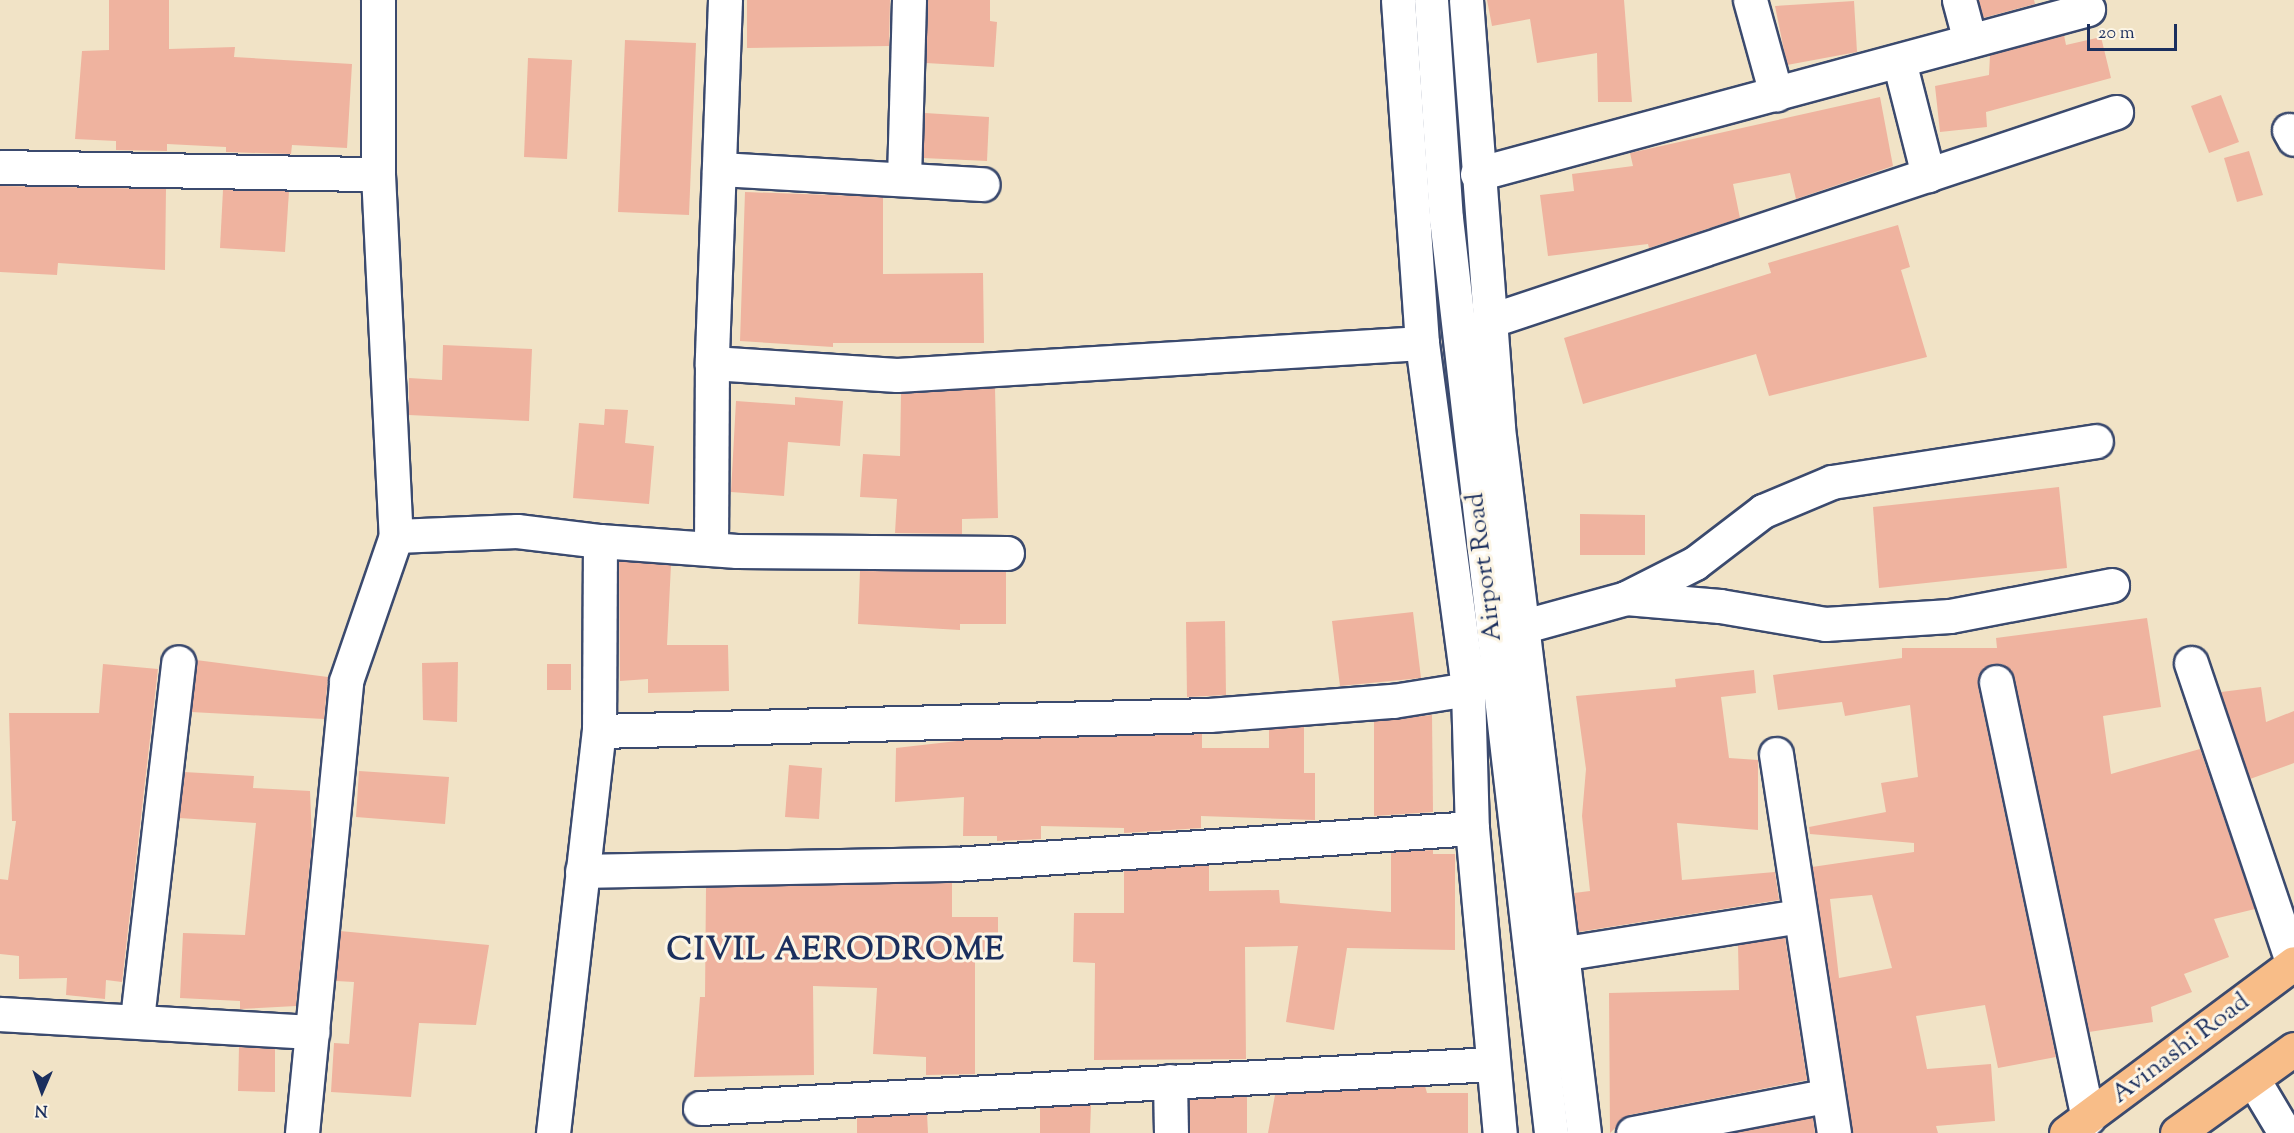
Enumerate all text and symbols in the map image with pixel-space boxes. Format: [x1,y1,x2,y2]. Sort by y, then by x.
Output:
scale bar [2090,12,2180,50]
text: 20 m [2098,21,2135,47]
street label: Airport Road [1460,491,1510,643]
district label: CIVIL AERODROME [667,932,1005,970]
street label: Avinashi Road [2106,987,2256,1111]
north arrow [12,1061,72,1121]
text: N [35,1098,48,1121]

